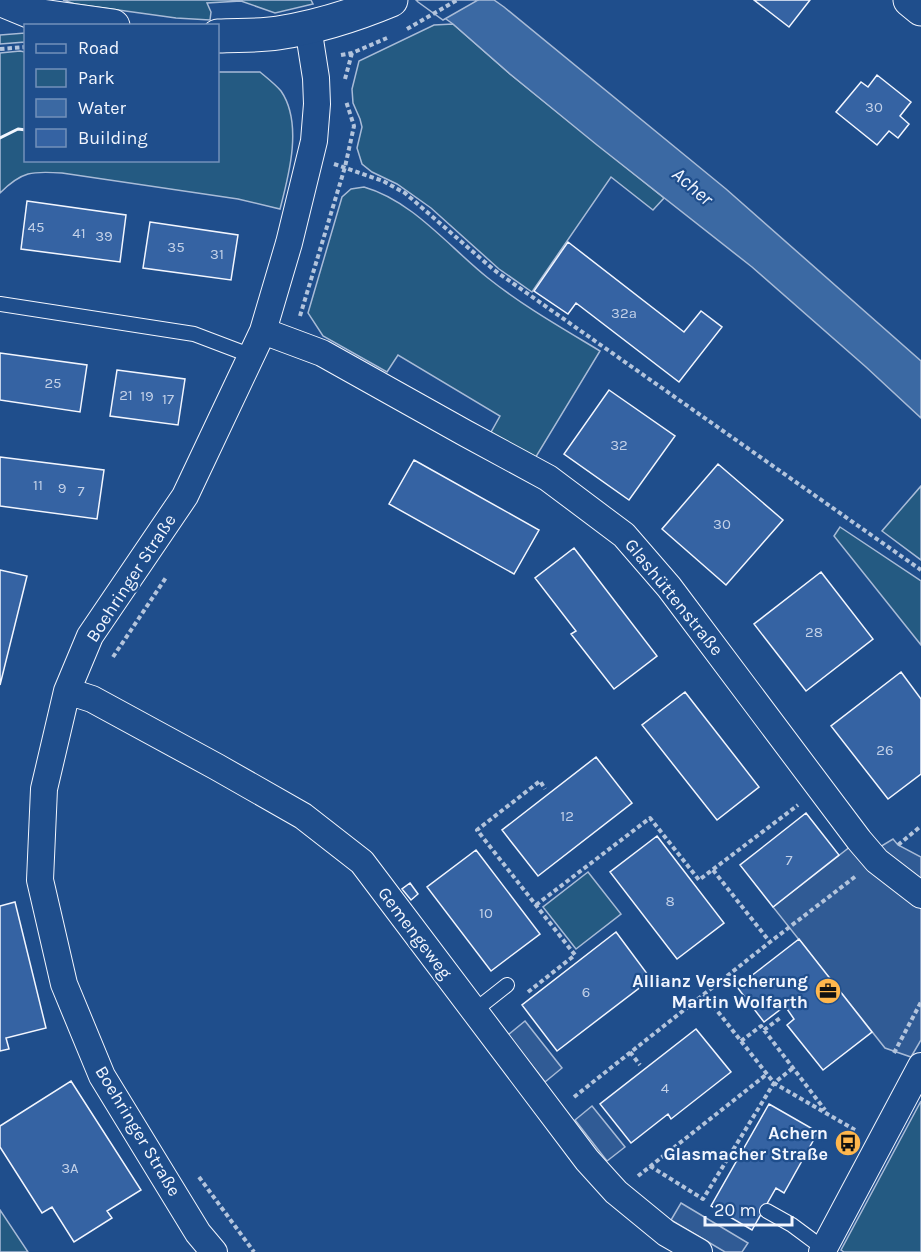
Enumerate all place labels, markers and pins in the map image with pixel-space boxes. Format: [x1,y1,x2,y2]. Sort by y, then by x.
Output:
place label: Allianz Versicherung Martin Wolfarth [632,970,809,1013]
office icon: Allianz Versicherung Martin Wolfarth [813,976,843,1006]
place label: Achern Glasmacher Straße [663,1122,828,1165]
bus stop icon: Achern Glasmacher Straße [833,1128,863,1158]

